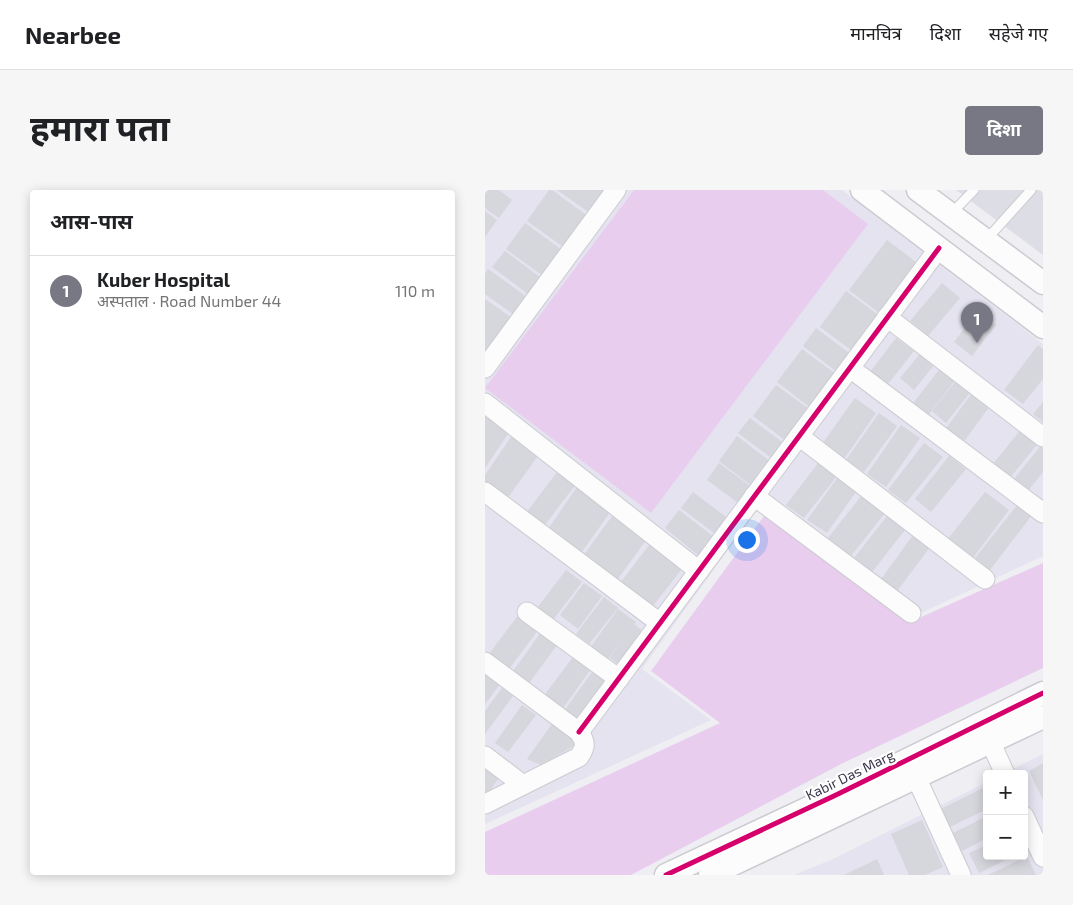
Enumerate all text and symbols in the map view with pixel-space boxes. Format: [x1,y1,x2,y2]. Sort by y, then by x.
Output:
text: Nearbee [25,20,121,49]
text: मानचित्र [850,22,902,44]
text: दिशा [930,22,961,44]
text: सहेजे गए [989,22,1048,44]
text: हमारा पता [30,106,170,148]
button: दिशा [965,106,1043,155]
text: आस-पास [50,208,133,233]
text: Kuber Hospital [97,268,230,291]
text: 1 [63,281,69,300]
text: 110 m [395,281,435,300]
text: अस्पताल · Road Number 44 [97,291,281,310]
pin: 1 [961,302,993,343]
your location [734,527,760,553]
street label: Kabir Das Marg [803,746,897,803]
map controls [983,770,1028,860]
button: + [983,770,1028,815]
button: − [983,815,1028,860]

